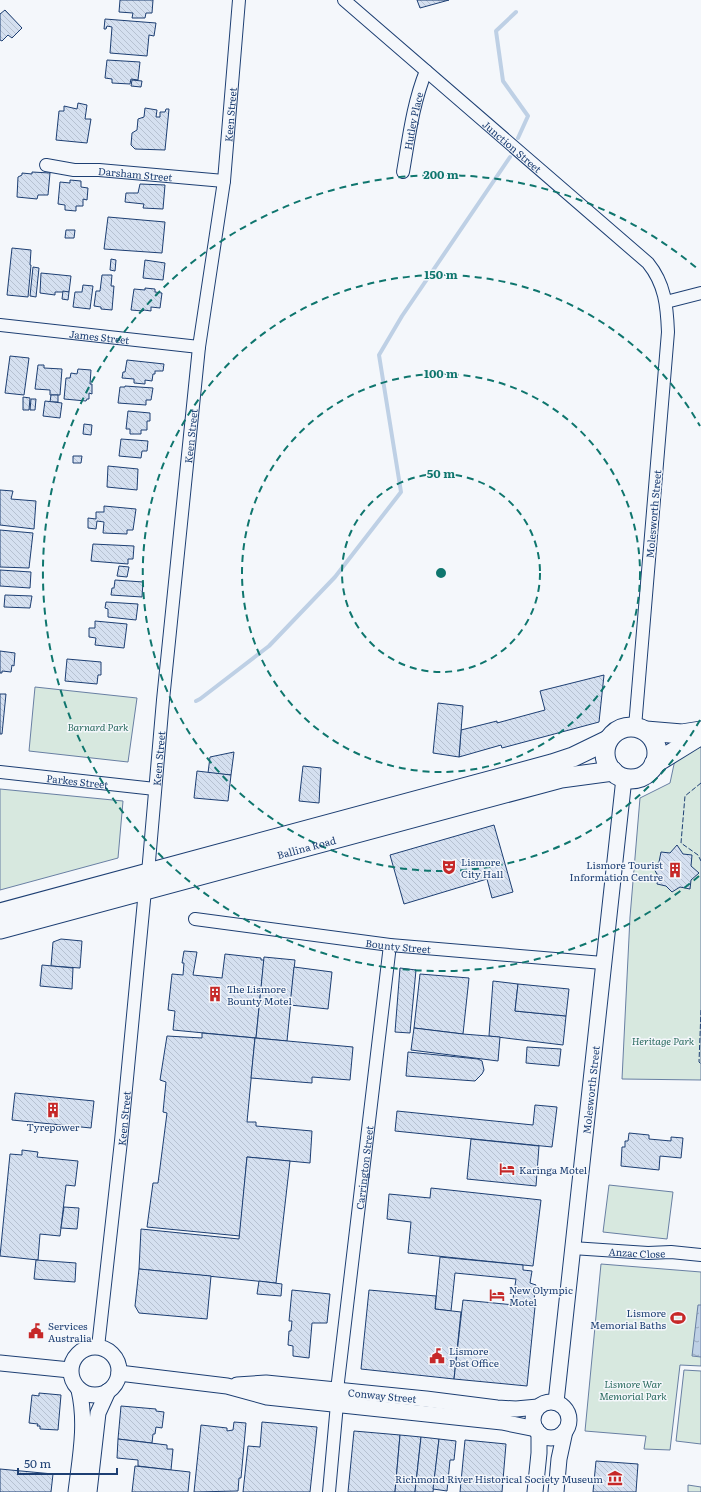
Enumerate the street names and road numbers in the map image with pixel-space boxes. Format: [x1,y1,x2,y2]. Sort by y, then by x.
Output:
street label: Keen Street [220,87,239,143]
street label: Hutley Place [399,90,426,151]
street label: Junction Street [480,116,545,176]
street label: Darsham Street [98,162,173,184]
street label: James Street [69,325,130,347]
street label: Keen Street [180,408,200,464]
street label: Molesworth Street [642,469,664,559]
street label: Keen Street [148,730,168,786]
street label: Parkes Street [46,770,109,791]
street label: Ballina Road [275,832,337,862]
street label: Bounty Street [365,934,432,956]
street label: Molesworth Street [578,1045,602,1135]
street label: Keen Street [113,1090,133,1147]
street label: Carrington Street [351,1125,376,1210]
street label: Anzac Close [608,1243,665,1261]
street label: Conway Street [347,1384,417,1406]

